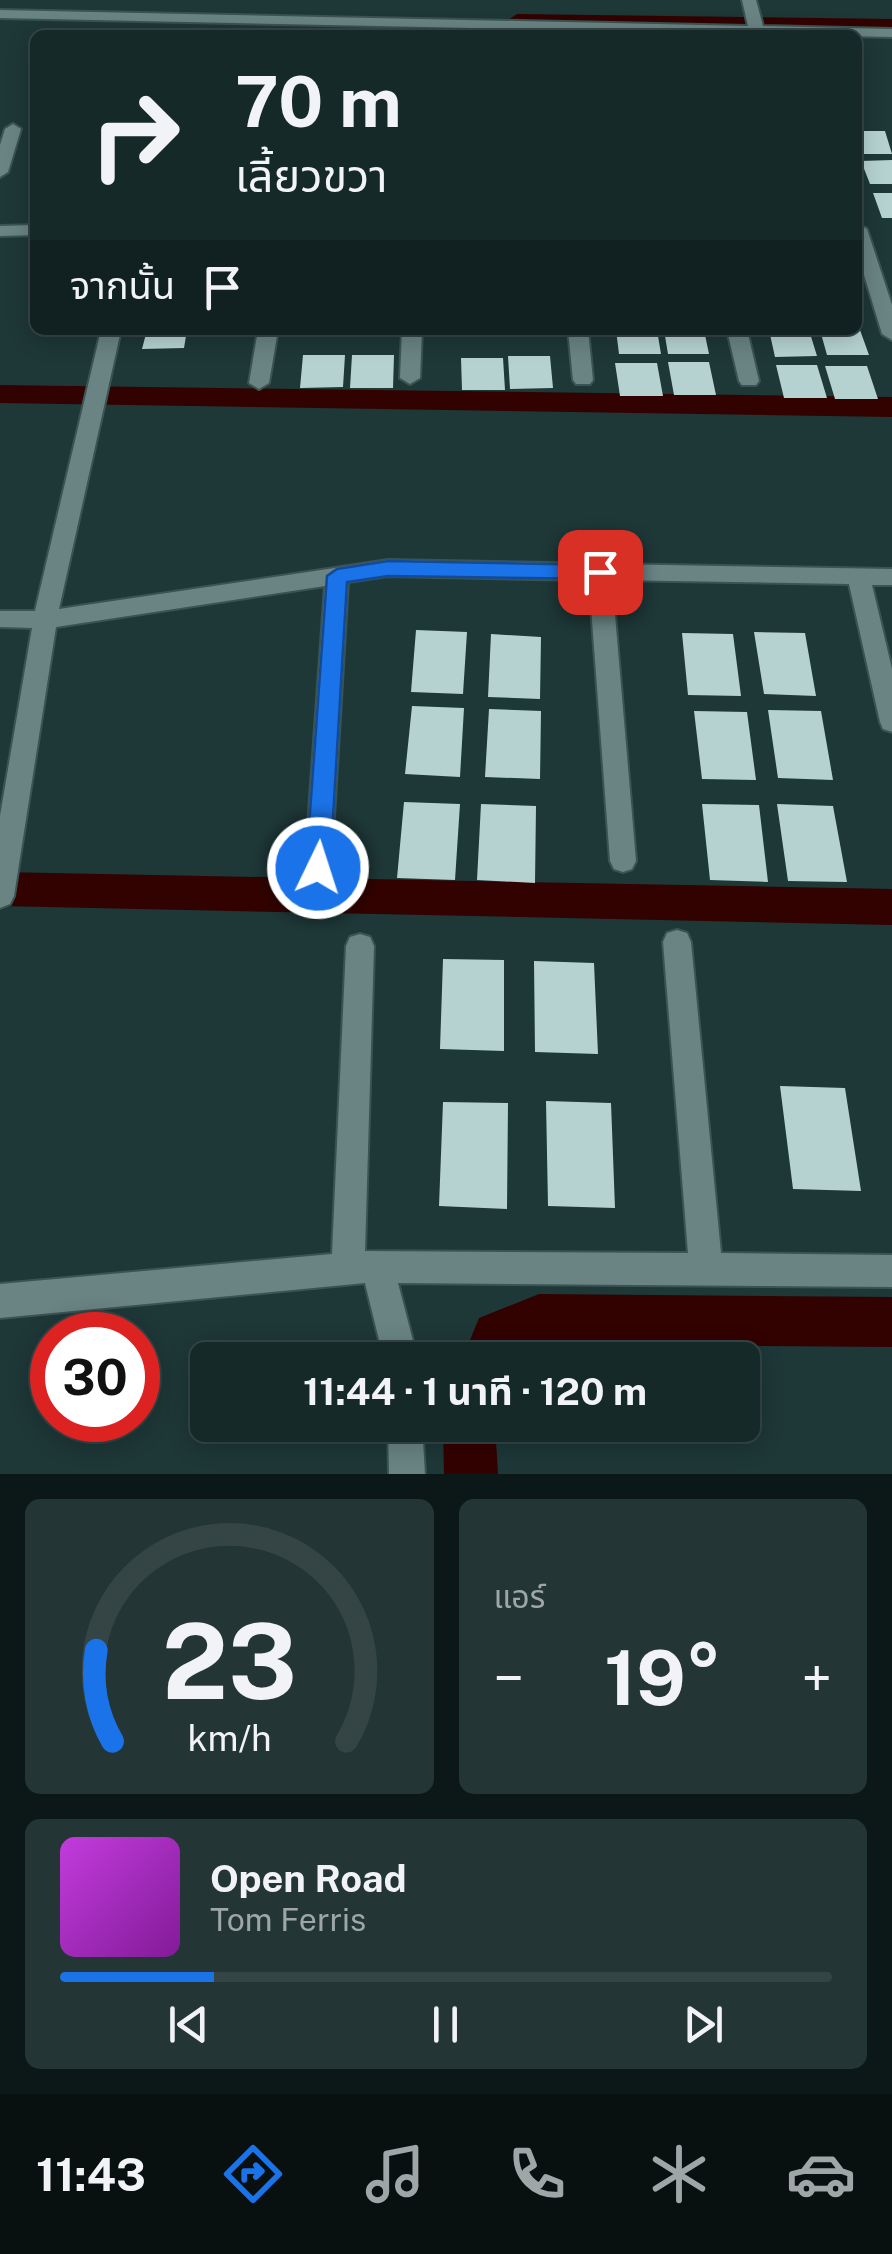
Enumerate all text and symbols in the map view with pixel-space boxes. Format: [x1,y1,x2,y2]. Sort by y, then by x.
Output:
text: 70 m [235,60,402,143]
icon: right [70,70,200,200]
text: เลี้ยวขวา [235,149,387,202]
icon: arrive [195,260,250,315]
text: จากนั้น [70,263,175,308]
pin [558,530,643,615]
icon: arrive [573,545,628,600]
position arrow [266,816,370,920]
speed limit sign: 30 [30,1312,160,1442]
text: 11:44 · 1 นาที · 120 m [303,1369,647,1414]
text: แอร์ [494,1578,545,1615]
text: 23 [162,1600,297,1722]
text: 19° [604,1634,721,1722]
text: − [494,1646,524,1710]
text: + [801,1646,832,1710]
text: km/h [187,1717,271,1759]
text: Open Road [210,1856,407,1901]
text: Tom Ferris [210,1901,366,1938]
icon: previous [161,1997,216,2052]
icon: pause [418,1997,473,2052]
icon: next [676,1997,731,2052]
icon: directions [218,2139,288,2209]
icon: music [360,2139,430,2209]
icon: phone [502,2139,572,2209]
icon: climate [644,2139,714,2209]
icon: car [786,2139,856,2209]
text: 11:43 [36,2148,146,2201]

